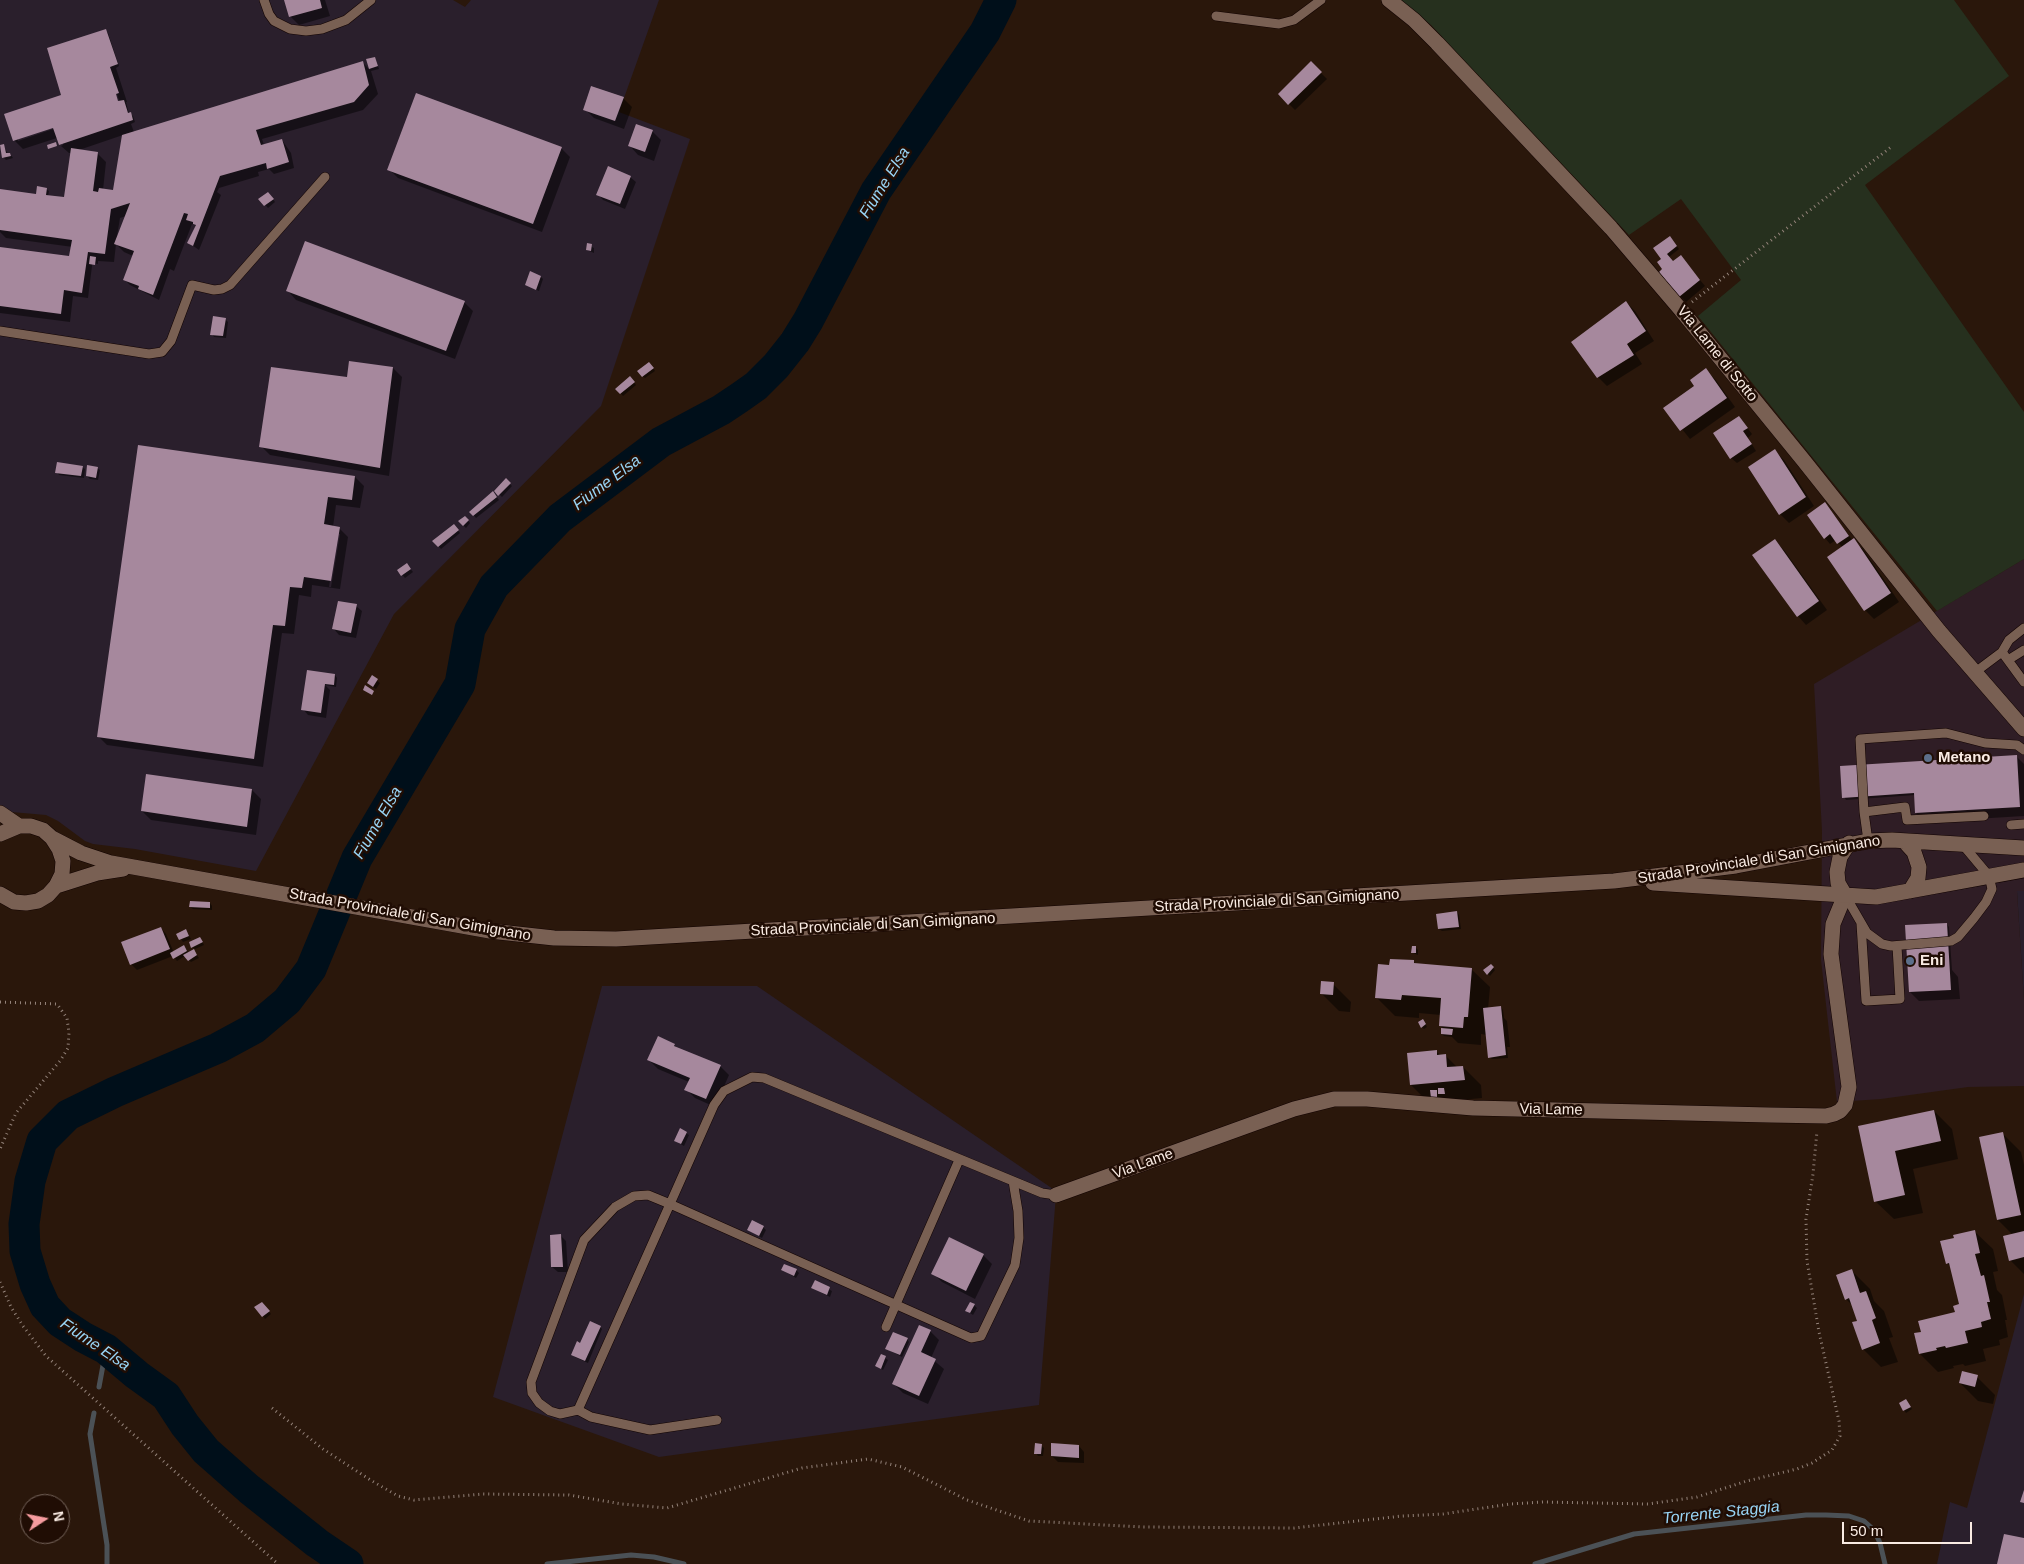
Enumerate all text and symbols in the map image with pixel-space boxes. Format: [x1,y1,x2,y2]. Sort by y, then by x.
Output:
water label: Fiume Elsa [856,144,914,222]
street label: Via Lame di Sotto [1673,302,1761,406]
water label: Fiume Elsa [569,451,645,515]
place label: Metano [1938,749,1990,767]
marker: Metano [1922,752,1934,764]
water label: Fiume Elsa [350,784,406,862]
street label: Strada Provinciale di San Gimignano [1637,832,1881,888]
street label: Strada Provinciale di San Gimignano [288,885,532,945]
street label: Strada Provinciale di San Gimignano [1154,886,1400,916]
street label: Strada Provinciale di San Gimignano [750,910,996,940]
place label: Eni [1920,952,1943,970]
marker: Eni [1904,955,1916,967]
street label: Via Lame [1519,1100,1583,1120]
street label: Via Lame [1110,1145,1176,1183]
water label: Fiume Elsa [56,1315,134,1375]
north arrow [20,1494,70,1544]
water label: Torrente Staggia [1661,1497,1781,1529]
text: N [50,1510,68,1523]
scale bar [1844,1512,1974,1544]
text: 50 m [1850,1522,1883,1539]

